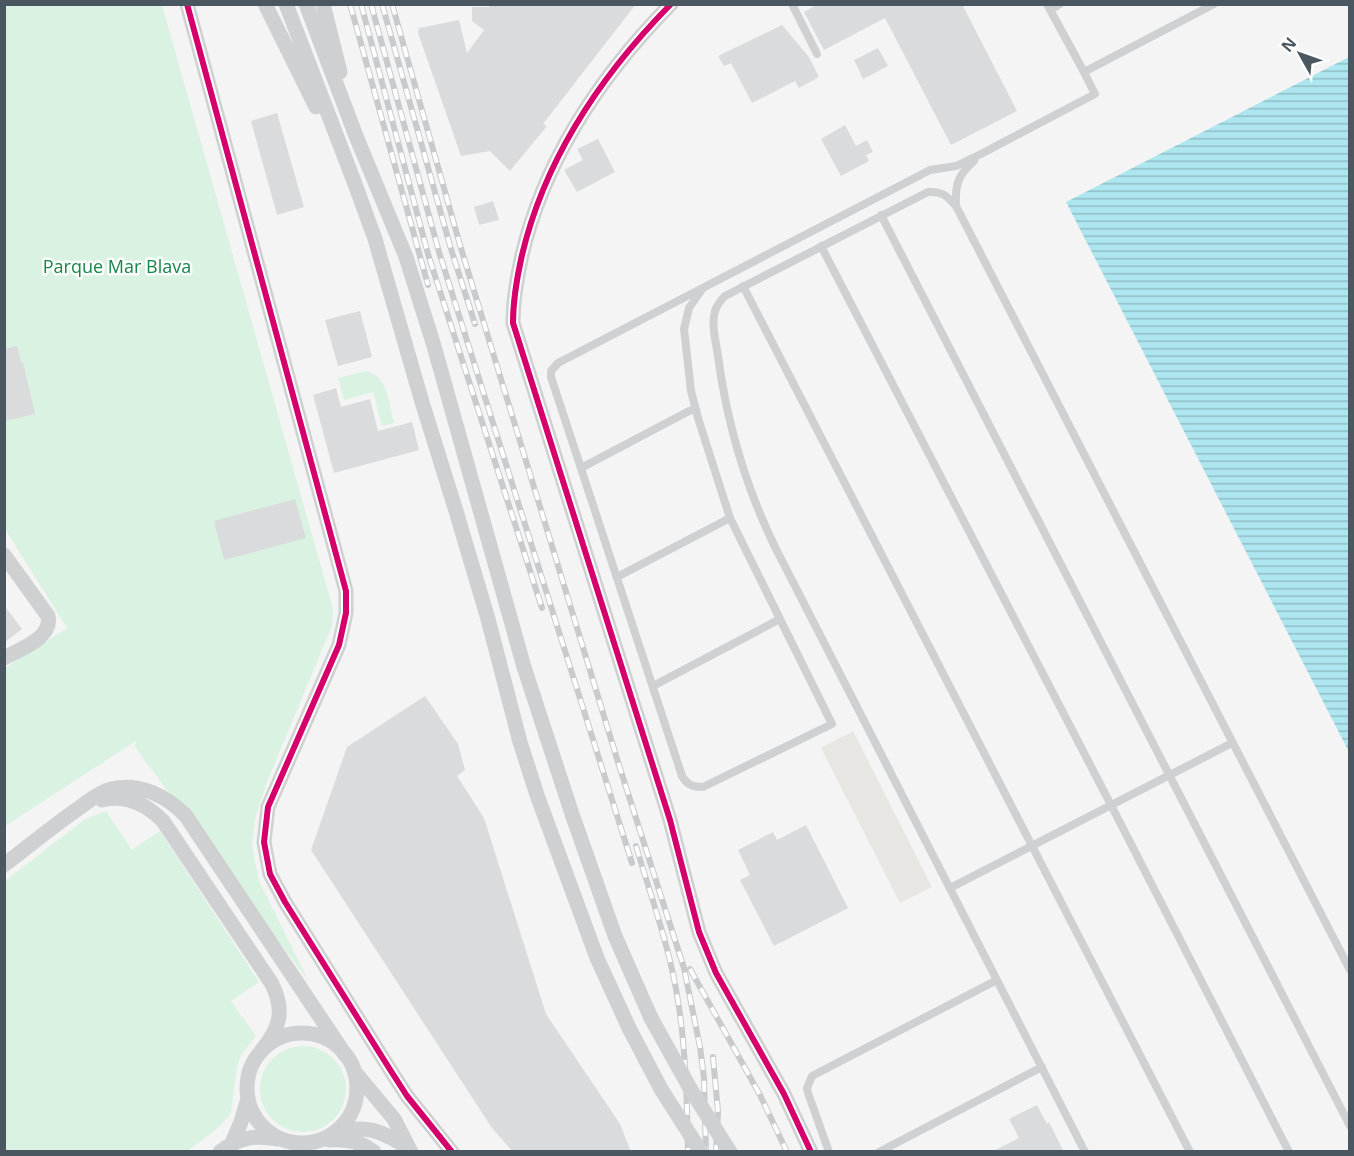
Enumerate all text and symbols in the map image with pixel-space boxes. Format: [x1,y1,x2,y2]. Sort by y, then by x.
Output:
north arrow [1270,24,1330,84]
text: N [1276,32,1301,56]
park label: Parque Mar Blava [43,254,191,278]

